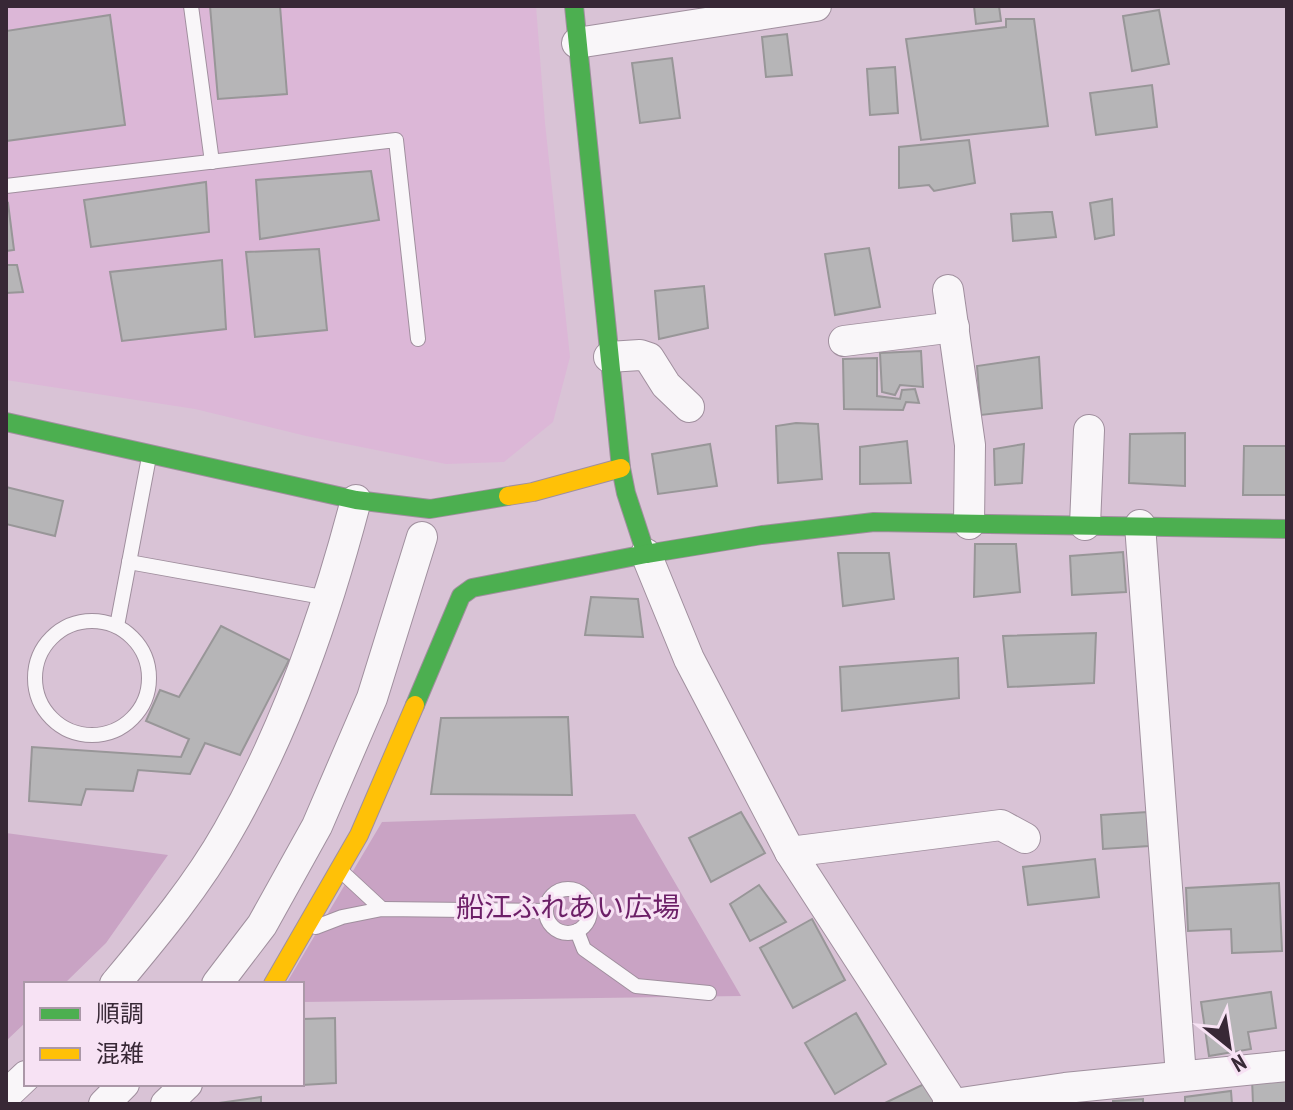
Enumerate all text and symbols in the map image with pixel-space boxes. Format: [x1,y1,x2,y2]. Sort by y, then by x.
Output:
park label: 船江ふれあい広場 [456,888,680,925]
legend [24,982,304,1086]
text: 順調 [96,998,144,1029]
north arrow [1189,1006,1269,1086]
text: 混雑 [96,1038,144,1069]
text: N [1227,1048,1251,1078]

